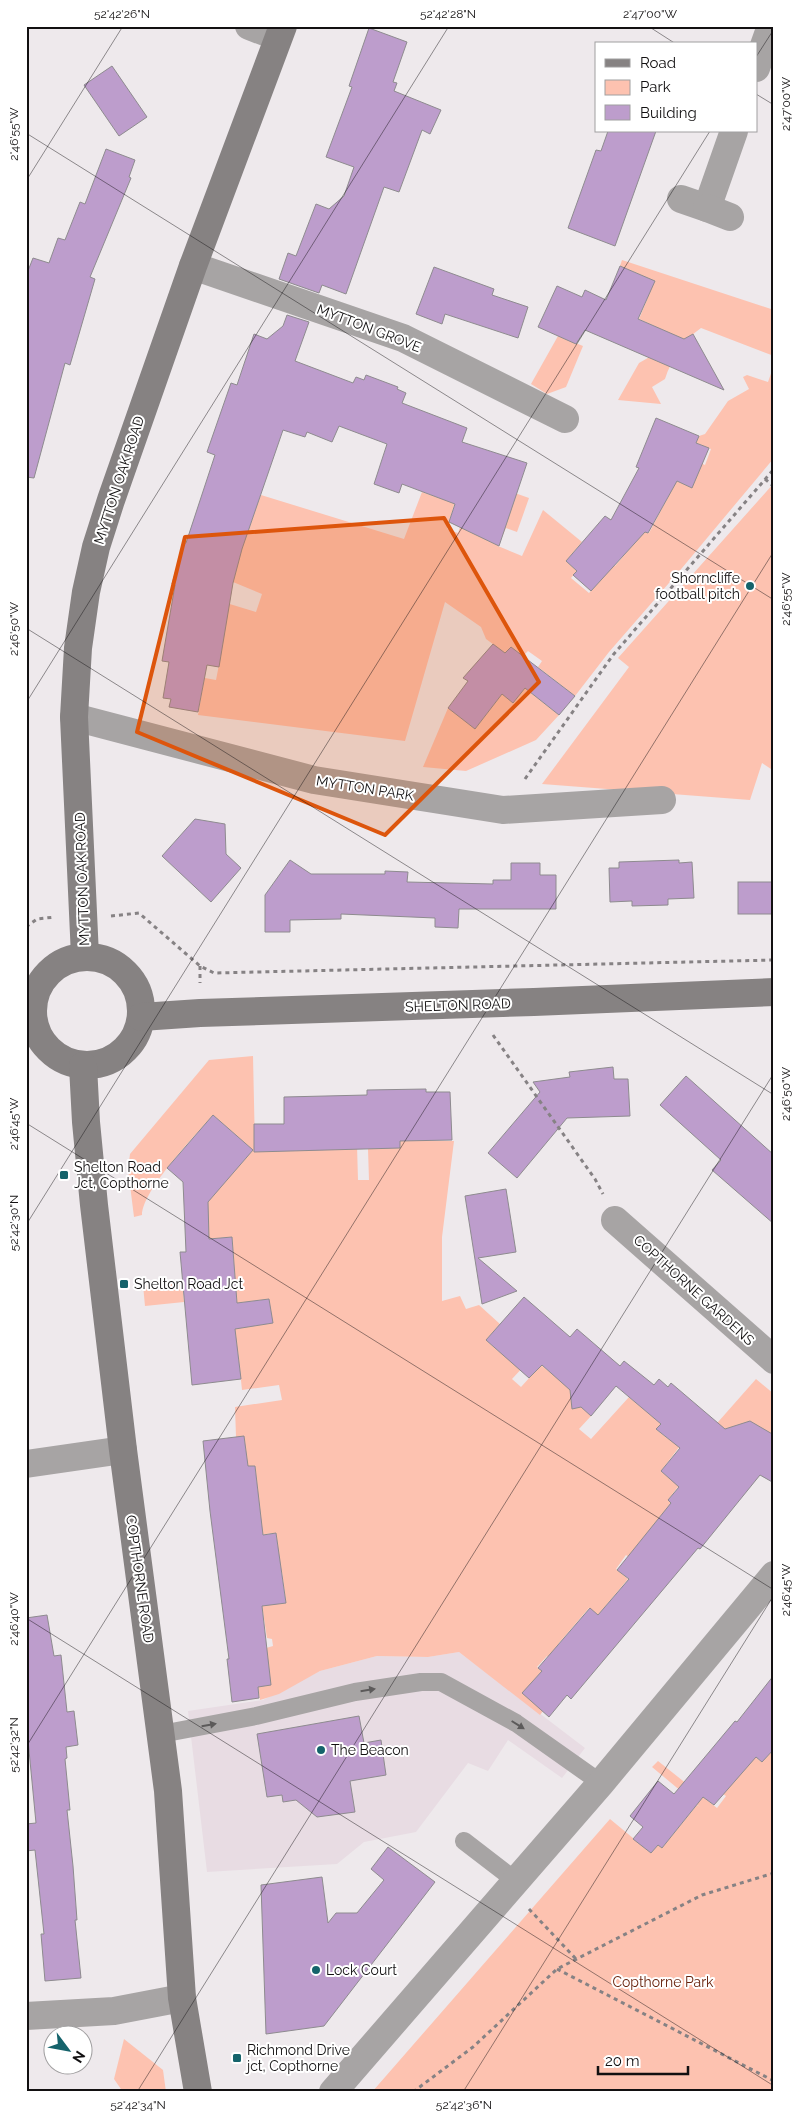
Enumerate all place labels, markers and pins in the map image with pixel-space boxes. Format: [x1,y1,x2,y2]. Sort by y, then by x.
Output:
place label: Shorncliffe football pitch [655,570,740,602]
marker: Shorncliffe football pitch [744,580,756,592]
place label: Shelton Road Jct, Copthorne [74,1159,169,1191]
marker: Shelton Road Jct, Copthorne [58,1169,70,1181]
place label: Shelton Road Jct [134,1276,243,1292]
marker: Shelton Road Jct [118,1278,130,1290]
place label: The Beacon [331,1742,409,1758]
marker: The Beacon [315,1744,327,1756]
place label: Lock Court [326,1962,397,1978]
marker: Lock Court [310,1964,322,1976]
place label: Richmond Drive jct, Copthorne [245,2042,350,2074]
marker: Richmond Drive jct, Copthorne [231,2052,243,2064]

